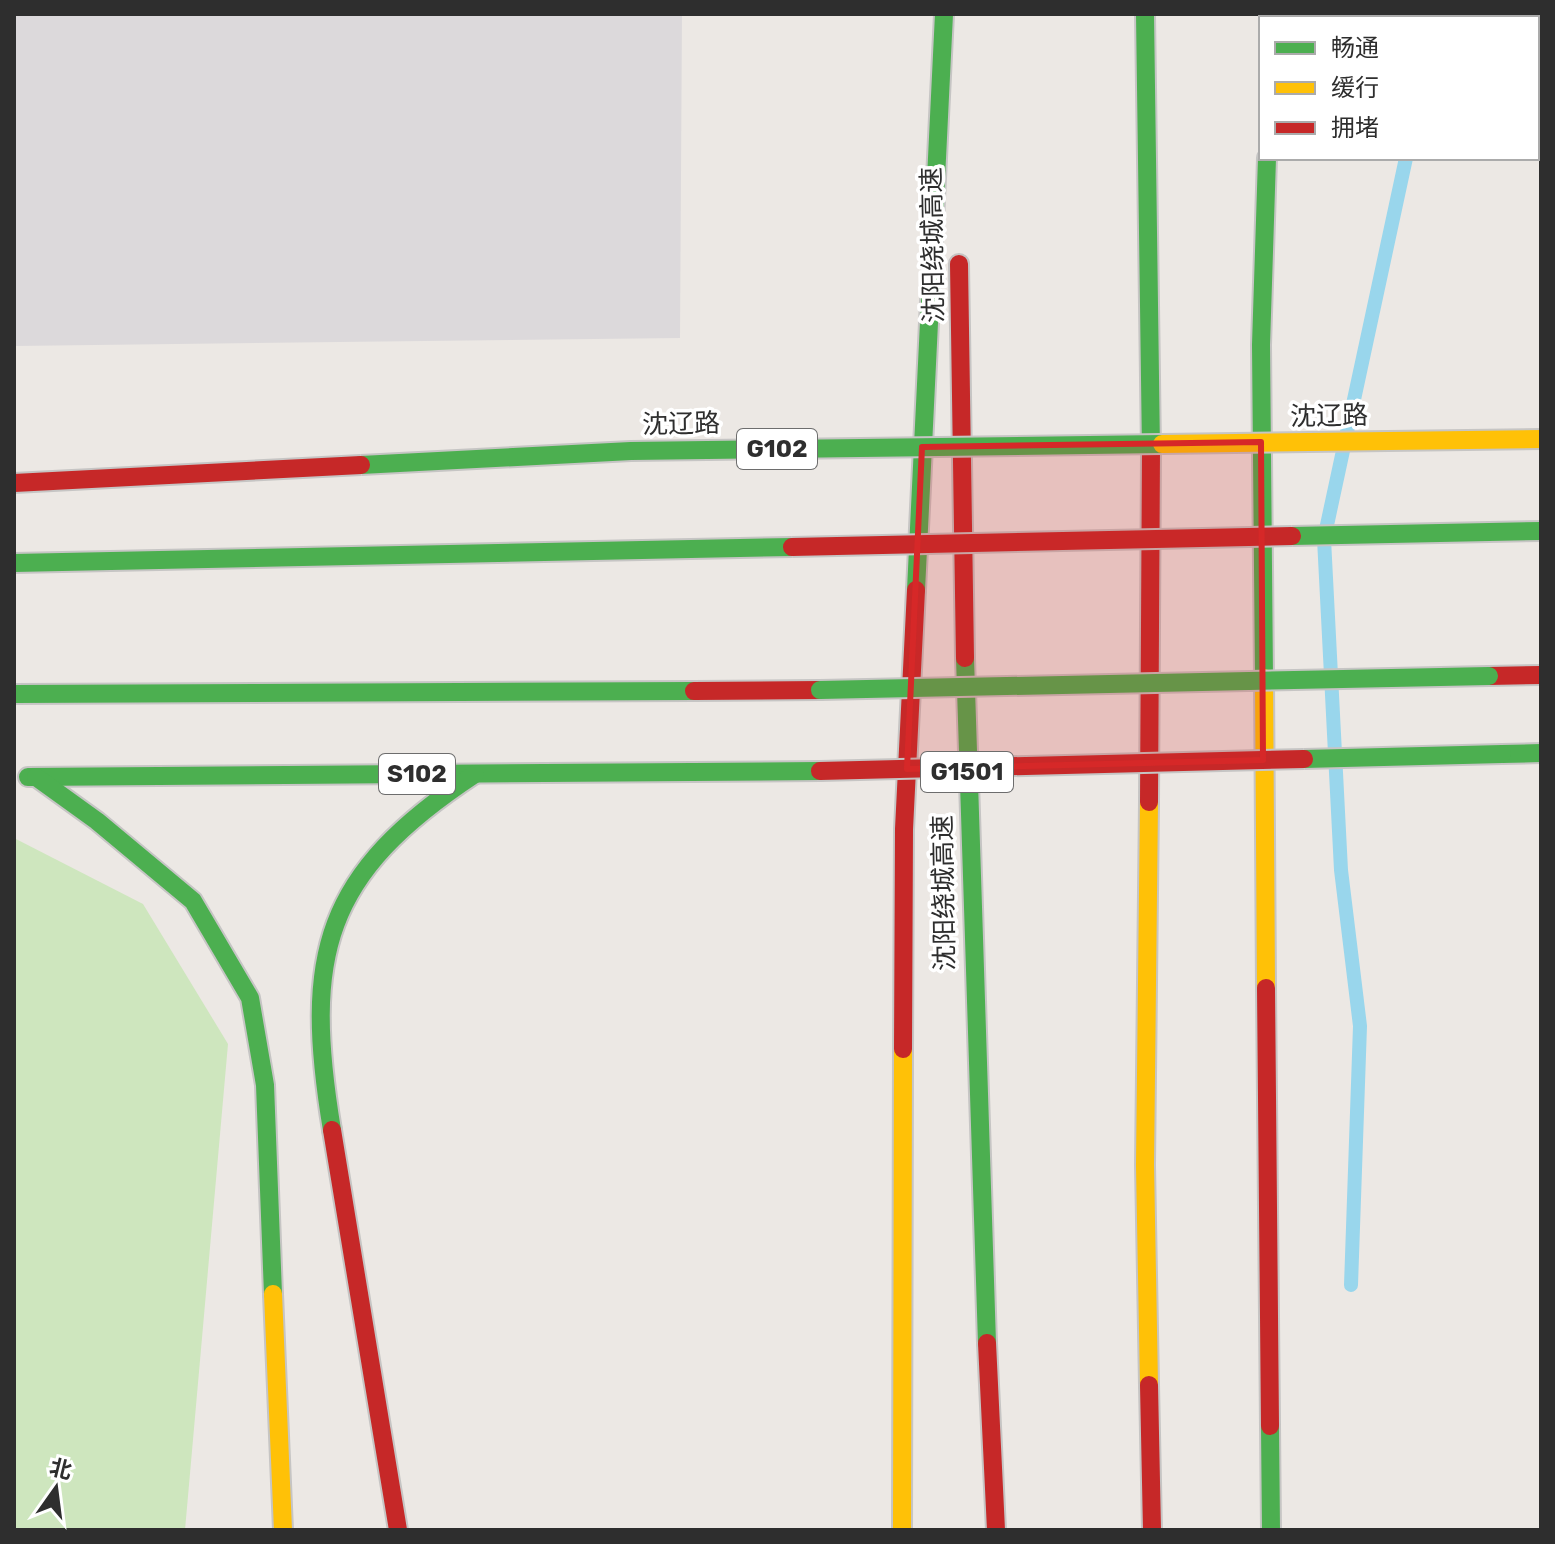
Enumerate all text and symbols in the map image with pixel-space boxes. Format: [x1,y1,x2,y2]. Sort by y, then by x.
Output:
legend [1259,16,1539,160]
text: 畅通 [1331,34,1379,62]
text: 缓行 [1331,74,1379,102]
text: 拥堵 [1331,114,1379,142]
street label: 沈阳绕城高速 [916,167,950,323]
street label: 沈辽路 [1290,400,1368,432]
street label: 沈辽路 [642,408,720,440]
road number: G102 [737,429,817,469]
road number: G1501 [921,752,1013,792]
road number: S102 [379,754,455,794]
street label: 沈阳绕城高速 [927,815,961,971]
north arrow [16,1448,96,1528]
text: 北 [47,1453,75,1485]

